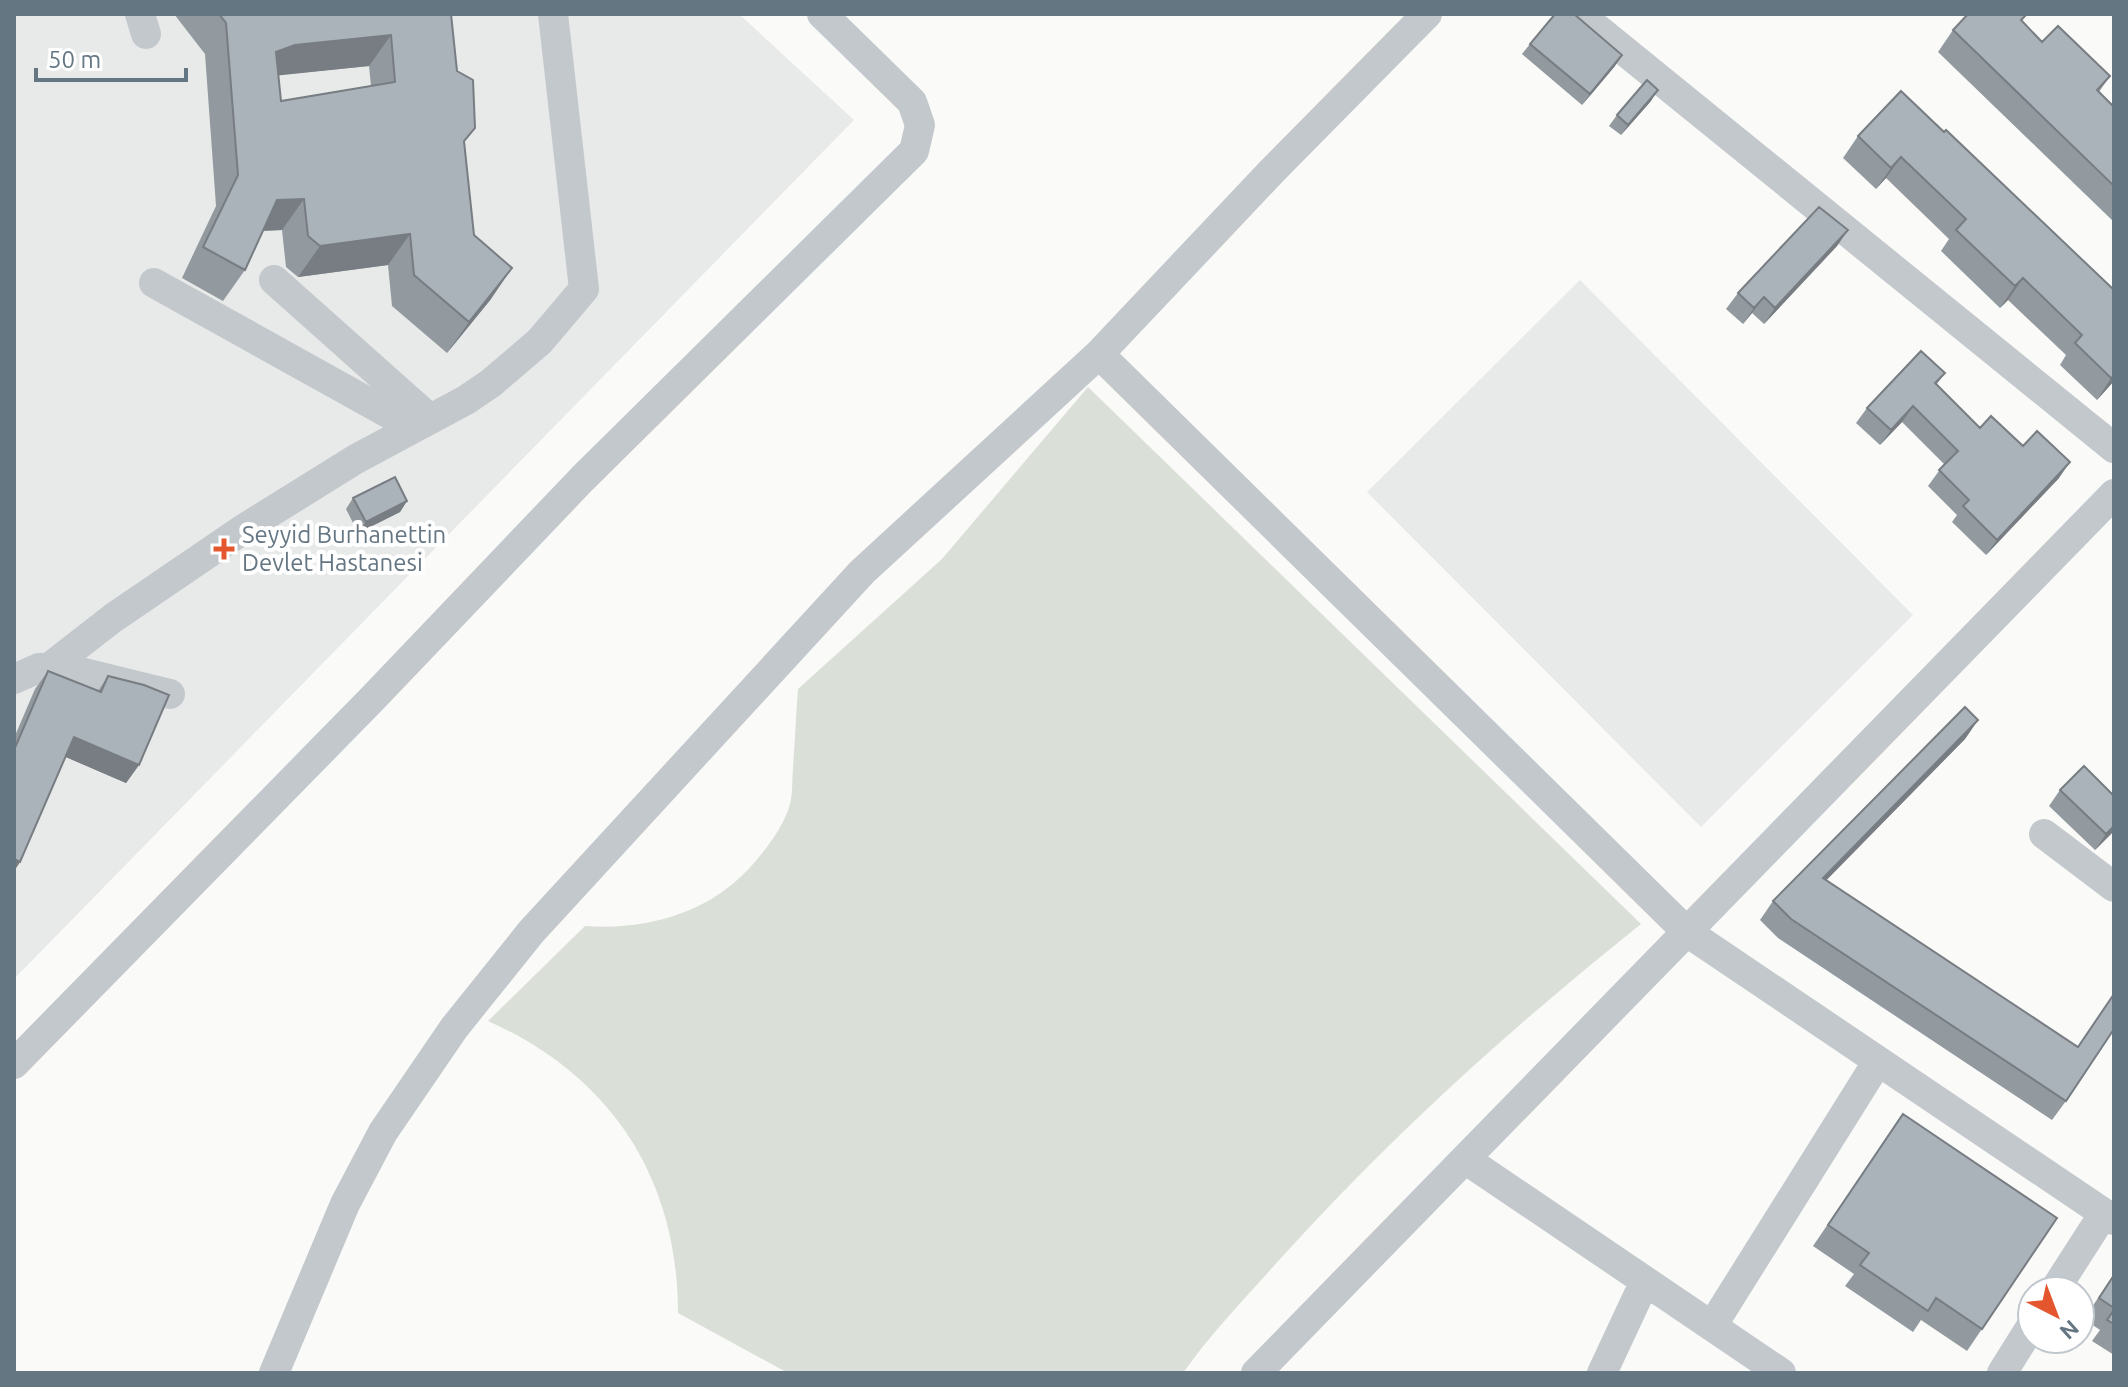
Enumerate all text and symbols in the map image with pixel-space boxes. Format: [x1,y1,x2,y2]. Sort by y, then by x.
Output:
scale bar [36,32,186,82]
text: 50 m [48,46,101,73]
place label: Seyyid Burhanettin Devlet Hastanesi [242,521,446,576]
marker: Seyyid Burhanettin Devlet Hastanesi [213,538,235,560]
north arrow [2016,1275,2096,1355]
text: N [2055,1315,2084,1345]

